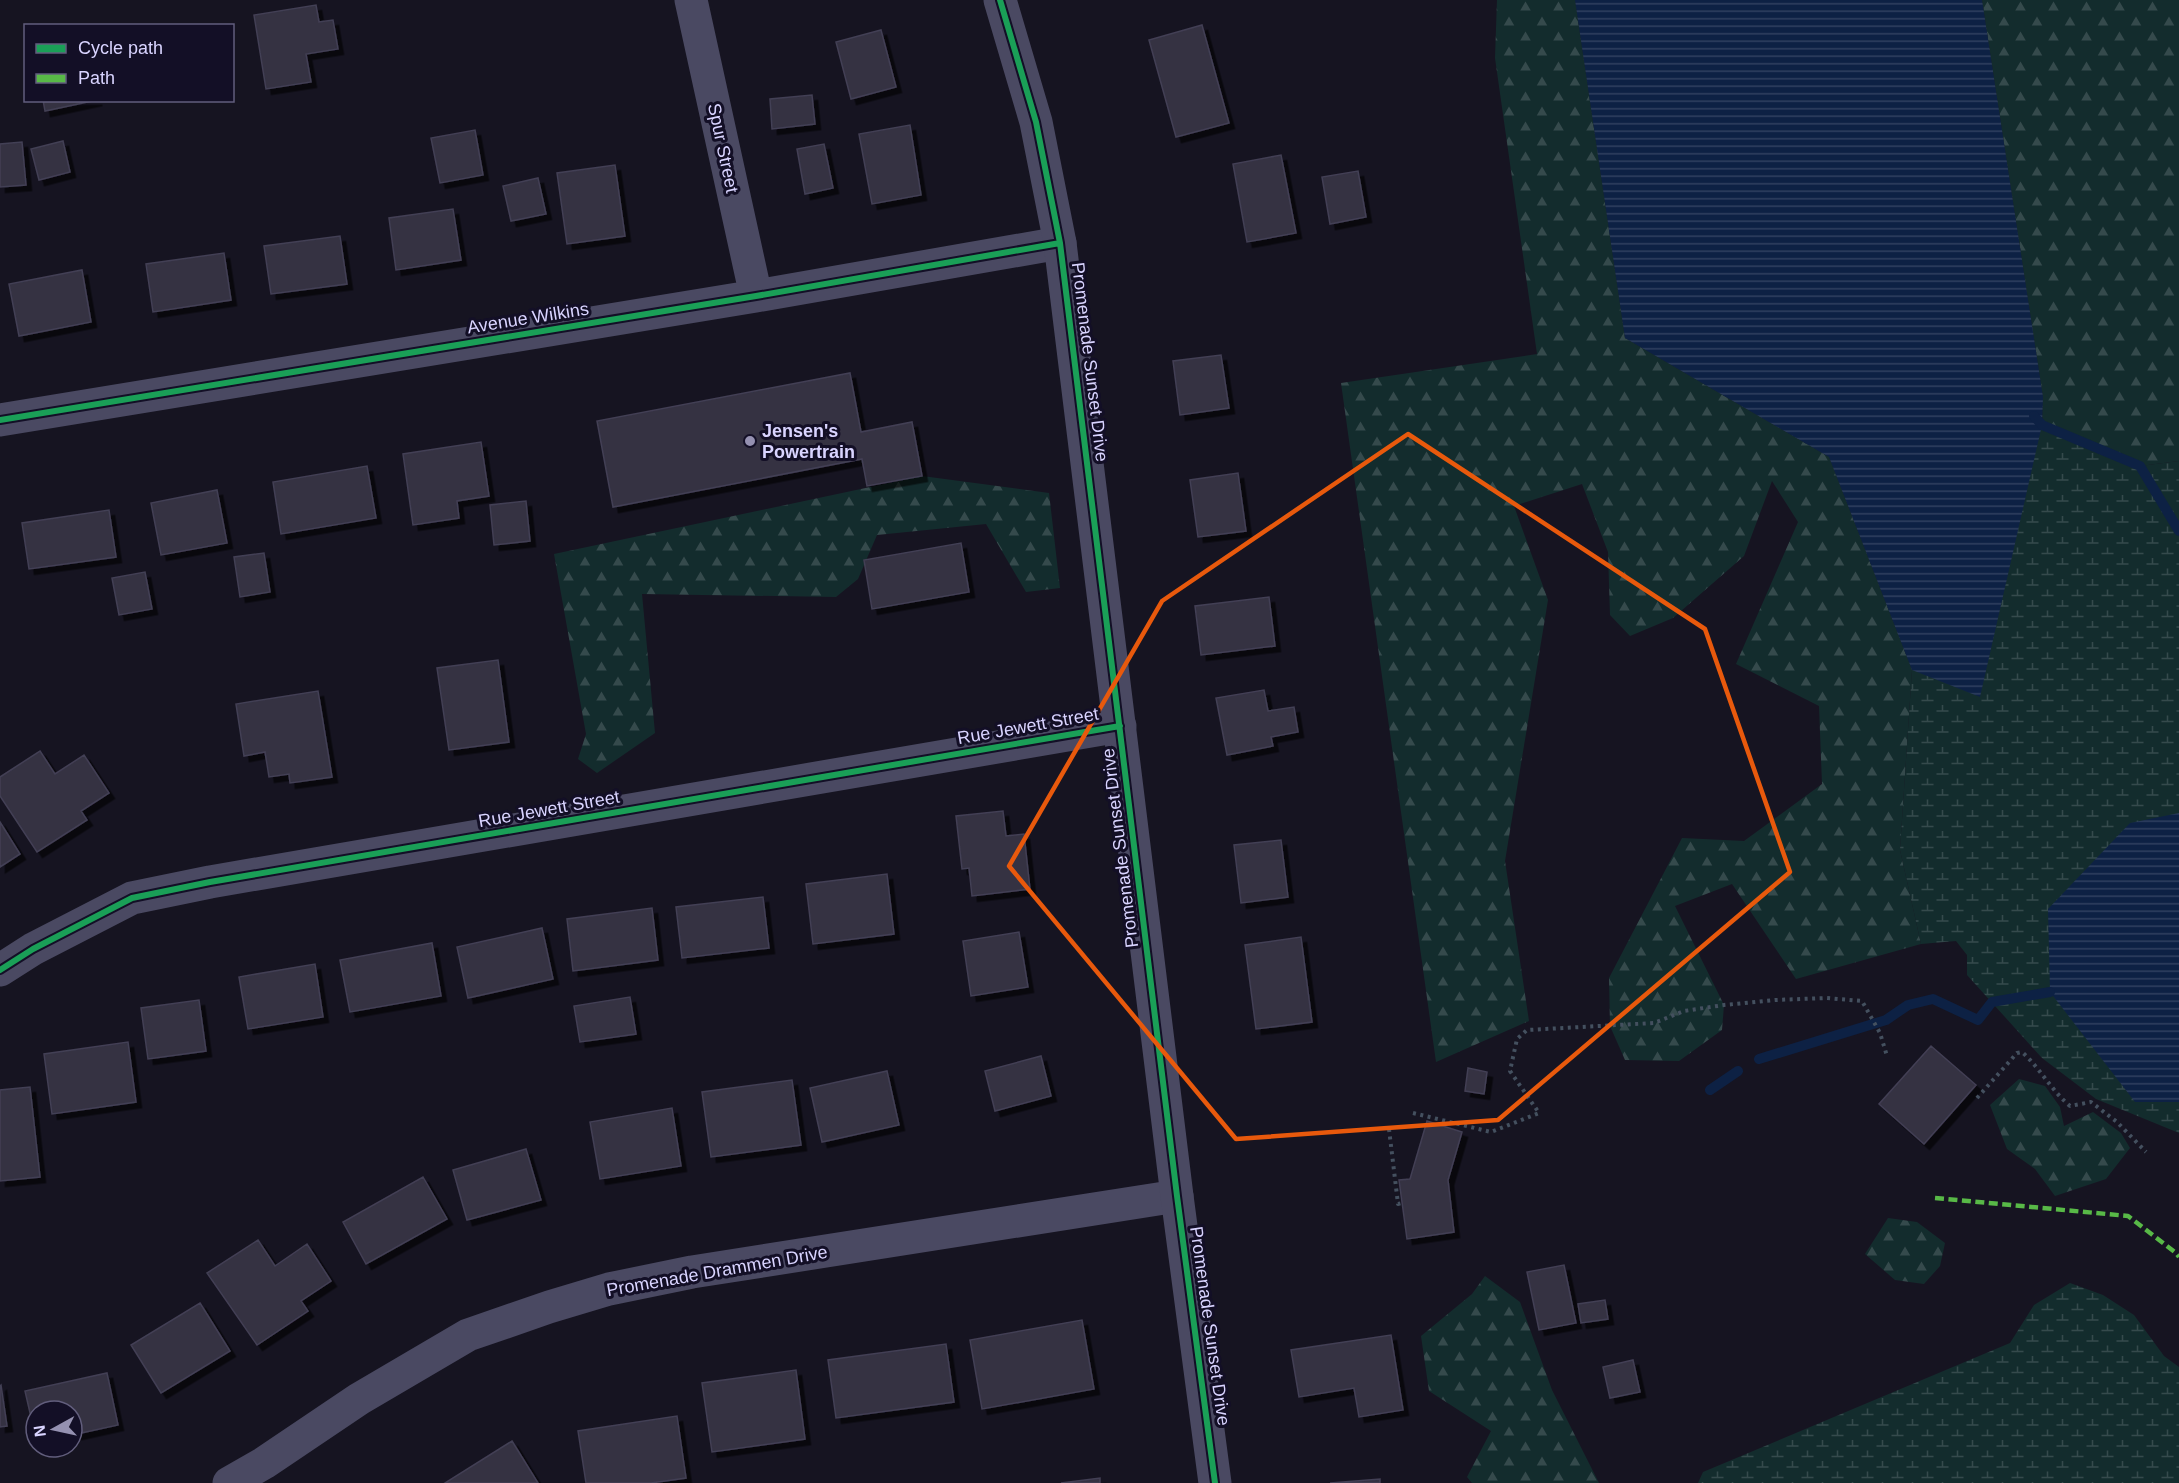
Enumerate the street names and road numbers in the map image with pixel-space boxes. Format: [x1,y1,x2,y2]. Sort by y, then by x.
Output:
street label: Spur Street [704,101,742,195]
street label: Promenade Sunset Drive [1068,261,1112,463]
street label: Avenue Wilkins [466,299,590,337]
street label: Rue Jewett Street [956,704,1100,748]
street label: Promenade Sunset Drive [1098,747,1142,949]
street label: Rue Jewett Street [477,787,621,831]
street label: Promenade Sunset Drive [1186,1225,1234,1427]
street label: Promenade Drammen Drive [605,1242,829,1300]

